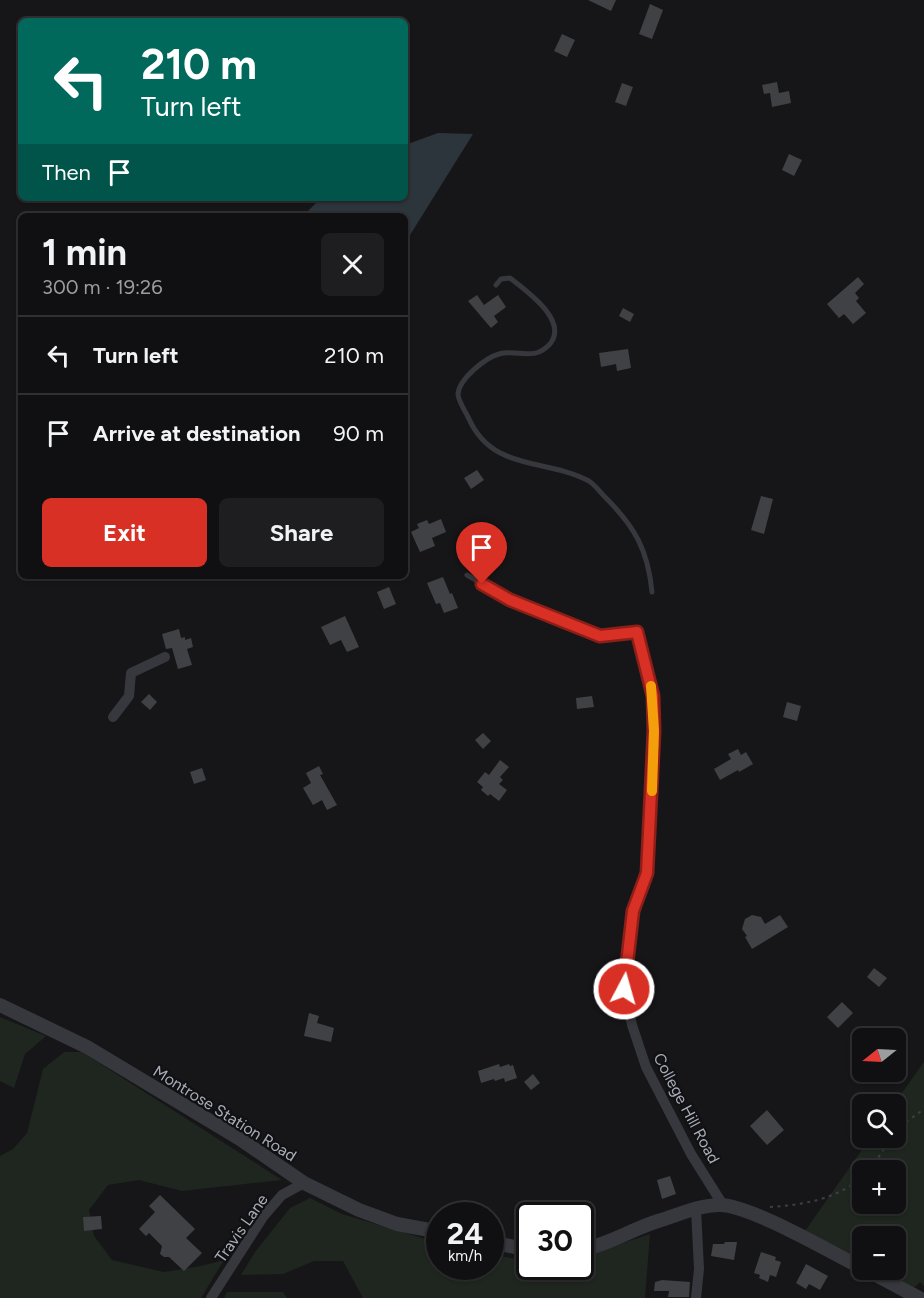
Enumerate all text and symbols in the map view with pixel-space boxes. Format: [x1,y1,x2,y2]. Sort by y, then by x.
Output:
text: 210 m [141,39,257,90]
icon: left [42,42,120,120]
text: Turn left [141,90,241,123]
icon: arrive [103,156,136,189]
text: Then [42,159,91,186]
text: 1 min [42,231,127,274]
button: close [321,233,384,296]
text: 300 m · 19:26 [42,275,163,299]
icon: left [42,339,75,372]
text: Turn left [93,342,179,369]
text: 210 m [324,342,384,369]
icon: arrive [42,417,75,450]
text: Arrive at destination [93,420,301,447]
text: 90 m [333,420,384,447]
button: Exit [42,498,207,567]
button: Share [219,498,384,567]
pin [456,522,507,584]
icon: arrive [465,531,498,564]
position arrow [592,957,656,1021]
north arrow [852,1028,906,1082]
map controls [852,1028,906,1280]
street label: College Hill Road [649,1050,724,1167]
street label: Montrose Station Road [150,1062,300,1165]
button: search [852,1094,906,1148]
button: + [852,1160,906,1214]
street label: Travis Lane [211,1190,272,1266]
speed limit sign: 30 [516,1202,594,1280]
text: 24 [447,1215,483,1252]
button: − [852,1226,906,1280]
text: km/h [448,1247,482,1265]

